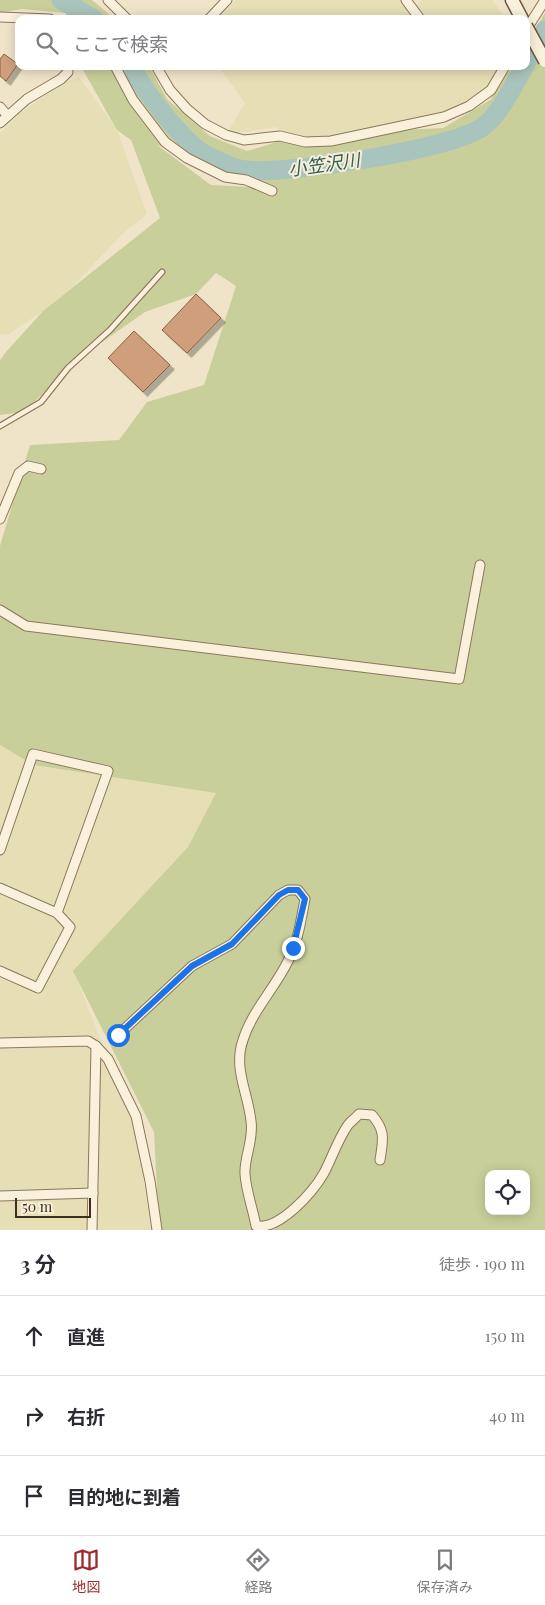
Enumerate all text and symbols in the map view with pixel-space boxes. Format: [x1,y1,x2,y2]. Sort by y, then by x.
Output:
search box [15,15,530,70]
icon: search [33,29,61,57]
text: ここで検索 [73,30,168,56]
water label: 小笠沢川 [287,147,363,181]
route end [282,937,305,960]
route start [107,1024,130,1047]
map controls [485,1170,530,1215]
button: locate [485,1170,530,1215]
scale bar [15,1195,91,1218]
text: 50 m [22,1197,52,1216]
text: 3 分 [20,1249,56,1277]
text: 徒歩 · 190 m [439,1253,525,1274]
icon: ahead [20,1322,48,1350]
text: 直進 [67,1323,105,1349]
text: 150 m [485,1325,525,1346]
icon: right [20,1402,48,1430]
text: 右折 [67,1403,105,1429]
text: 40 m [489,1405,525,1426]
icon: arrive [20,1482,48,1510]
text: 目的地に到着 [67,1483,181,1509]
tab: 地図 [72,1546,100,1596]
tab: 経路 [244,1546,272,1596]
tab: 保存済み [417,1546,473,1596]

